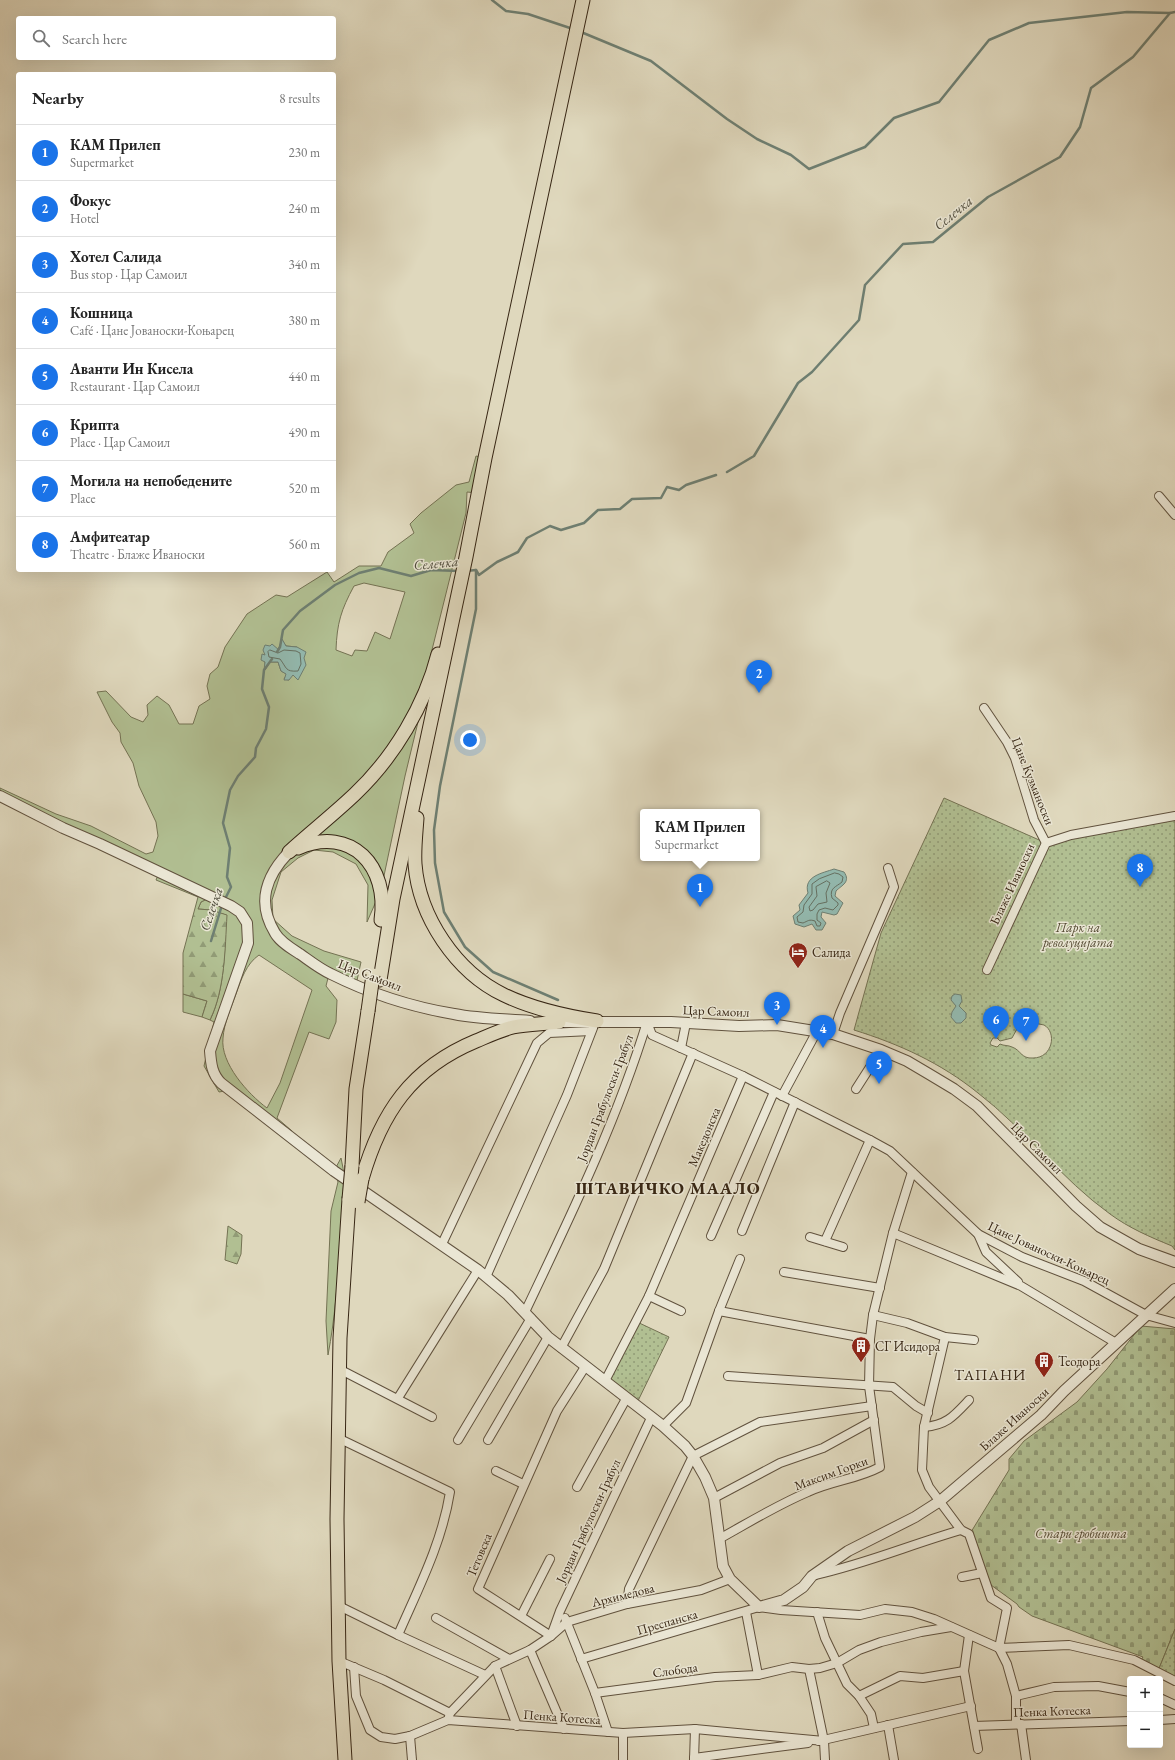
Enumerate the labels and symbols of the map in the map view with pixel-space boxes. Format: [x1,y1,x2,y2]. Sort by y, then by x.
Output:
water label: Селечка [930,192,976,234]
water label: Селечка [413,552,459,574]
pin: 2 [746,660,772,693]
your location [460,730,480,750]
street label: Цане Кузманоски [1008,735,1058,827]
street label: Блаже Иваноски [986,840,1038,927]
pin: 8 [1127,854,1153,887]
pin: 1 [687,874,713,907]
water label: Селечка [195,885,227,933]
park label: Парк на револуцијата [1041,919,1113,951]
hotel icon: Салида [787,941,809,969]
place label: Салида [812,944,851,961]
street label: Цар Самоил [336,955,404,995]
pin: 3 [764,992,790,1025]
street label: Цар Самоил [682,1001,750,1021]
pin: 6 [983,1006,1009,1039]
pin: 7 [1013,1008,1039,1041]
pin: 4 [810,1015,836,1048]
street label: Јордан Грабулоски-Грабул [573,1032,637,1165]
pin: 5 [866,1051,892,1084]
street label: Македонска [684,1104,724,1169]
street label: Цар Самоил [1007,1118,1067,1178]
district label: ШТАВИЧКО МААЛО [575,1177,761,1199]
street label: Цане Јованоски-Коњарец [985,1217,1113,1289]
building icon: СГ Исидора [850,1335,872,1363]
place label: СГ Исидора [875,1338,941,1355]
building icon: Теодора [1033,1350,1055,1378]
place label: Теодора [1058,1353,1101,1370]
district label: ТАПАНИ [954,1365,1026,1384]
street label: Блаже Иваноски [976,1383,1052,1455]
street label: Максим Горки [792,1452,870,1494]
street label: Јордан Грабулоски-Грабул [551,1456,624,1587]
park label: Стари гробишта [1035,1525,1127,1542]
street label: Тетовска [462,1530,496,1579]
street label: Архимедова [589,1579,657,1611]
street label: Преспанска [635,1605,700,1639]
street label: Слобода [651,1658,699,1682]
street label: Пенка Котеска [1013,1701,1092,1721]
street label: Пенка Котеска [523,1706,602,1728]

